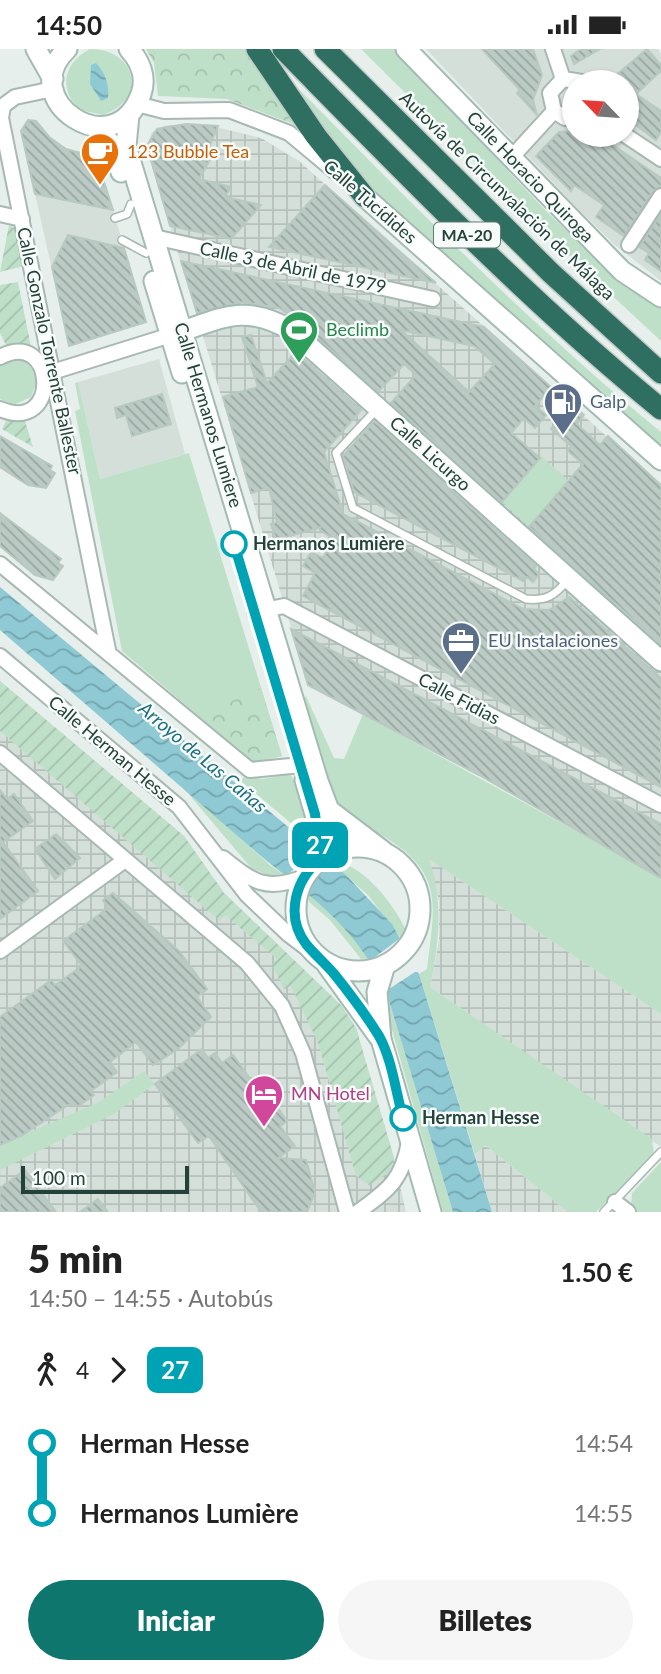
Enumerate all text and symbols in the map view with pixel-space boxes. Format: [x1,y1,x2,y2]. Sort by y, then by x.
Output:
text: 14:50 [35,9,102,41]
north arrow [562,70,639,147]
map controls [562,70,639,147]
street label: Autovía de Circunvalación de Málaga [395,86,620,304]
street label: Calle Horacio Quiroga [463,106,599,246]
cafe icon: 123 Bubble Tea [79,131,121,186]
place label: 123 Bubble Tea [127,140,249,162]
street label: Calle Tucídides [319,155,422,248]
road number: MA-20 [434,223,500,247]
street label: Calle Gonzalo Torrente Ballester [13,225,87,477]
street label: Calle 3 de Abril de 1979 [198,236,388,298]
sports icon: Beclimb [278,309,320,364]
place label: Beclimb [326,318,389,340]
street label: Calle Hermanos Lumiere [170,319,248,510]
fuel station icon: Galp [542,381,584,436]
place label: Galp [590,390,626,412]
street label: Calle Licurgo [386,411,476,495]
marker: Hermanos Lumière [221,531,247,557]
place label: Hermanos Lumière [253,532,405,554]
office icon: EU Instalaciones [440,620,482,675]
place label: EU Instalaciones [488,629,618,651]
street label: Calle Fidias [415,667,504,729]
street label: Calle Herman Hesse [44,691,181,810]
water label: Arroyo de Las Cañas [134,696,272,817]
line badge: 27 [288,822,352,868]
text: 27 [306,830,334,859]
hotel icon: MN Hotel [243,1073,285,1128]
place label: MN Hotel [291,1082,370,1104]
marker: Herman Hesse [390,1105,416,1131]
place label: Herman Hesse [422,1106,540,1128]
scale bar [21,1163,189,1195]
text: 100 m [32,1166,86,1189]
text: 5 min [28,1235,123,1281]
text: 1.50 € [560,1256,633,1288]
text: 14:50 – 14:55 · Autobús [28,1284,273,1312]
icon: walk [28,1351,66,1389]
icon: forward [99,1351,137,1389]
text: 27 [161,1355,189,1384]
text: 4 [76,1356,89,1384]
text: Herman Hesse [80,1427,249,1459]
text: 14:54 [574,1429,633,1457]
text: Hermanos Lumière [80,1497,299,1529]
text: 14:55 [574,1499,633,1527]
button: Iniciar [28,1580,324,1660]
button: Billetes [338,1580,633,1660]

